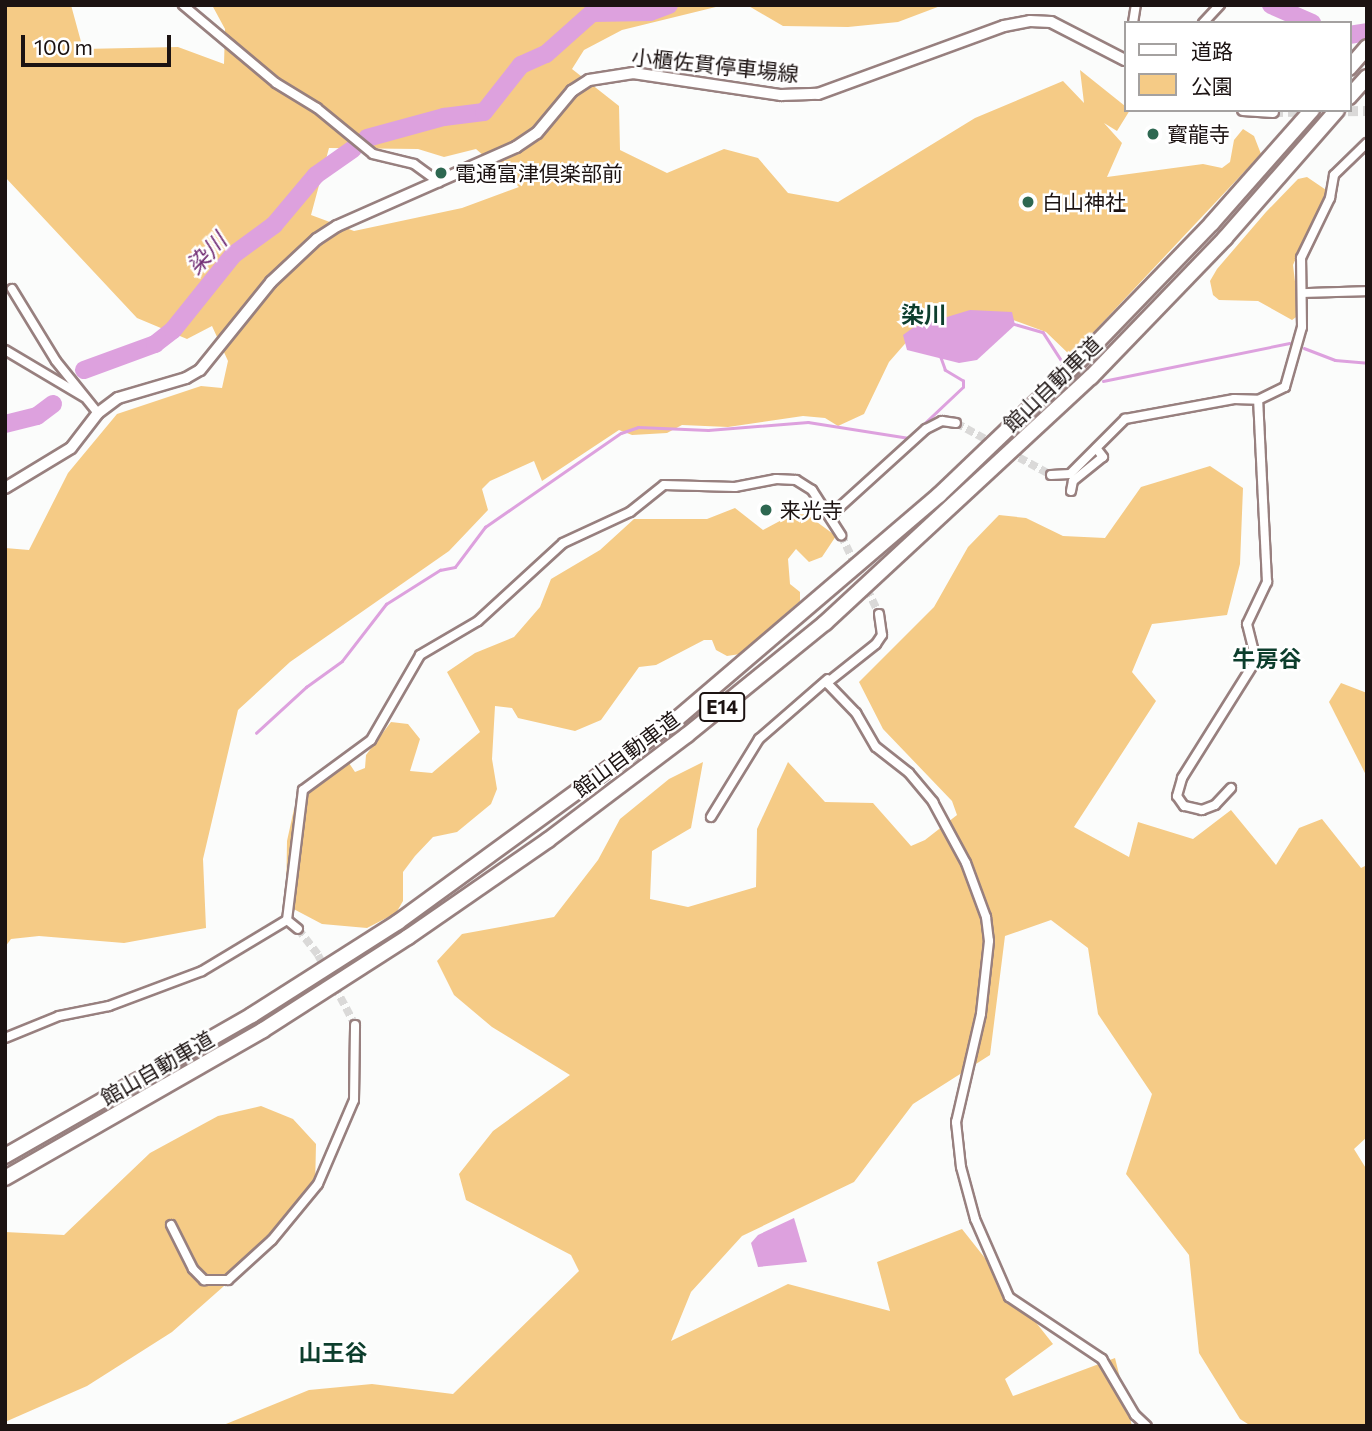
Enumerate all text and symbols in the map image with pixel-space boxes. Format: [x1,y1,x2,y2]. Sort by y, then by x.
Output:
scale bar [24,21,175,65]
legend [1124,21,1351,112]
text: 100 m [34,34,93,59]
text: 道路 [1191,38,1233,63]
street label: 小櫃佐貫停車場線 [630,44,800,86]
text: 公園 [1191,73,1233,98]
place label: 寳龍寺 [1167,121,1230,147]
marker: 寳龍寺 [1145,126,1161,142]
place label: 電通富津倶楽部前 [455,160,623,186]
marker: 電通富津倶楽部前 [433,165,449,181]
place label: 白山神社 [1042,189,1126,215]
marker: 白山神社 [1020,194,1036,210]
water label: 染川 [180,227,232,279]
district label: 染川 [901,300,947,328]
street label: 館山自動車道 [998,331,1106,437]
place label: 来光寺 [780,497,843,523]
marker: 来光寺 [758,502,774,518]
district label: 牛房谷 [1233,644,1301,672]
road number: E14 [698,692,746,722]
street label: 館山自動車道 [568,706,684,802]
street label: 館山自動車道 [96,1026,218,1110]
district label: 山王谷 [299,1338,367,1366]

